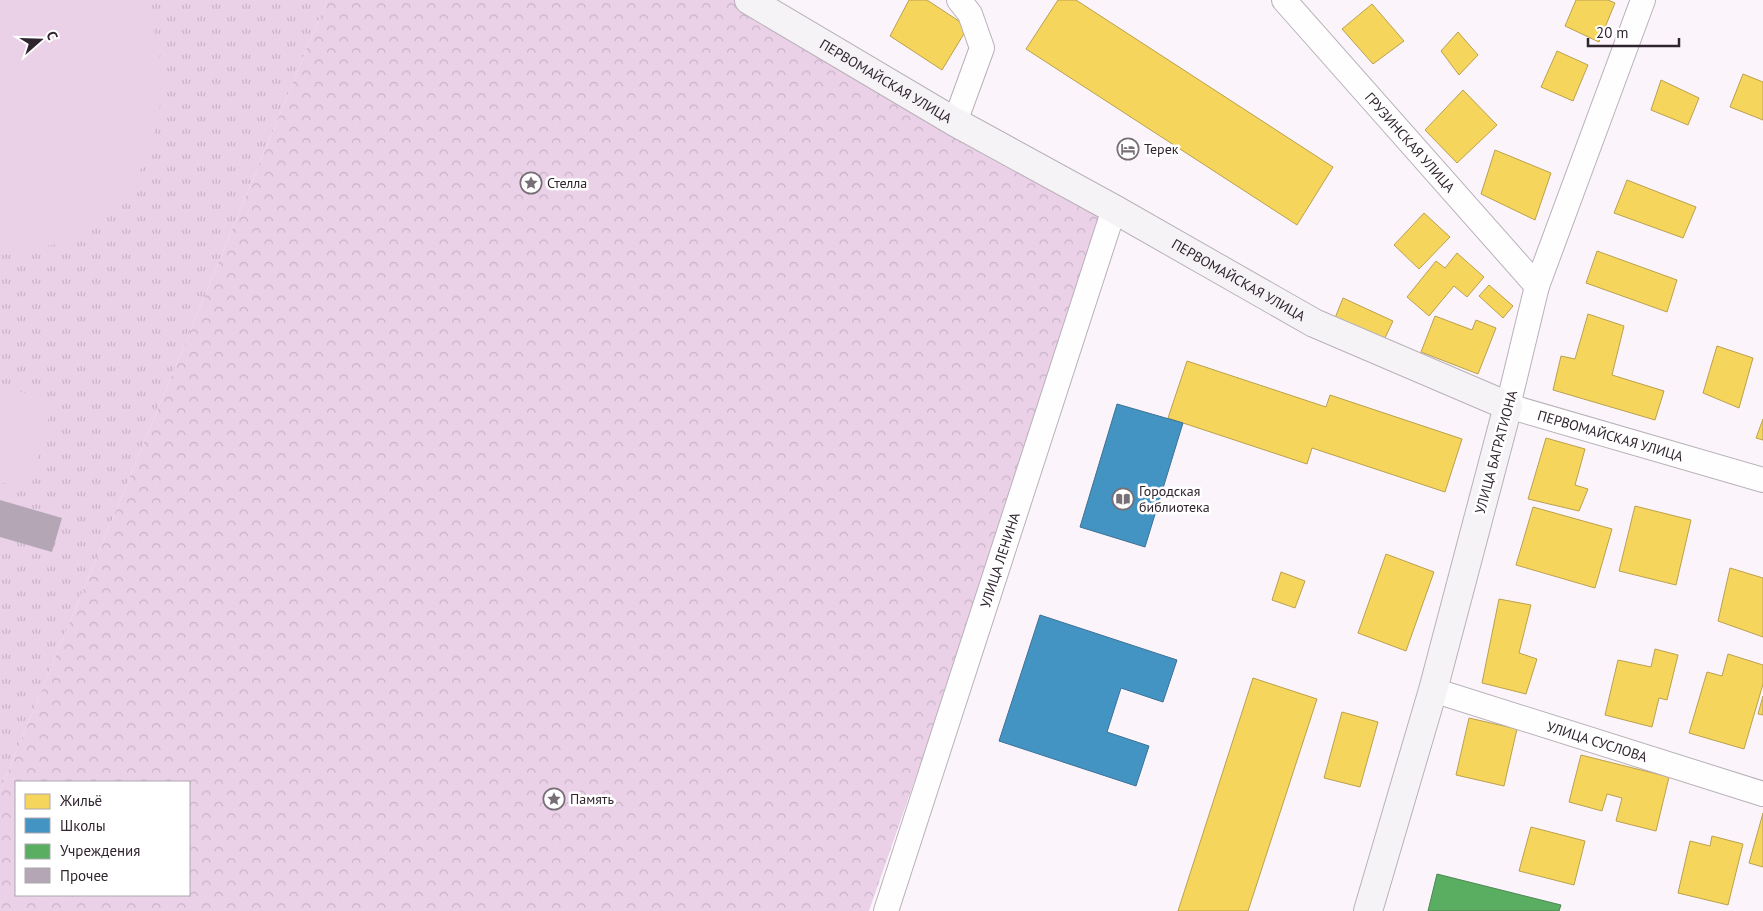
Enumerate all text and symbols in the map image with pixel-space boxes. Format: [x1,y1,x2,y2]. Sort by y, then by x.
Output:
north arrow [15,15,65,65]
scale bar [1588,15,1679,47]
text: 20 m [1596,23,1629,42]
text: С [42,29,62,42]
street label: ПЕРВОМАЙСКАЯ УЛИЦА [816,35,956,128]
street label: ГРУЗИНСКАЯ УЛИЦА [1361,89,1459,197]
hotel icon: Терек [1116,137,1140,161]
place label: Терек [1144,140,1179,158]
place icon: Стелла [519,171,543,195]
place label: Стелла [547,174,587,192]
street label: ПЕРВОМАЙСКАЯ УЛИЦА [1169,235,1309,326]
street label: УЛИЦА БАГРАТИОНА [1471,387,1521,516]
street label: ПЕРВОМАЙСКАЯ УЛИЦА [1535,406,1686,466]
place label: Городская библиотека [1139,482,1210,516]
library icon: Городская библиотека [1111,487,1135,511]
street label: УЛИЦА ЛЕНИНА [976,509,1024,610]
street label: УЛИЦА СУСЛОВА [1545,717,1650,766]
legend [15,781,190,896]
place icon: Память [542,787,566,811]
place label: Память [570,790,614,808]
text: Жильё [59,791,102,810]
text: Школы [60,816,106,835]
text: Учреждения [60,841,140,860]
text: Прочее [60,866,108,885]

